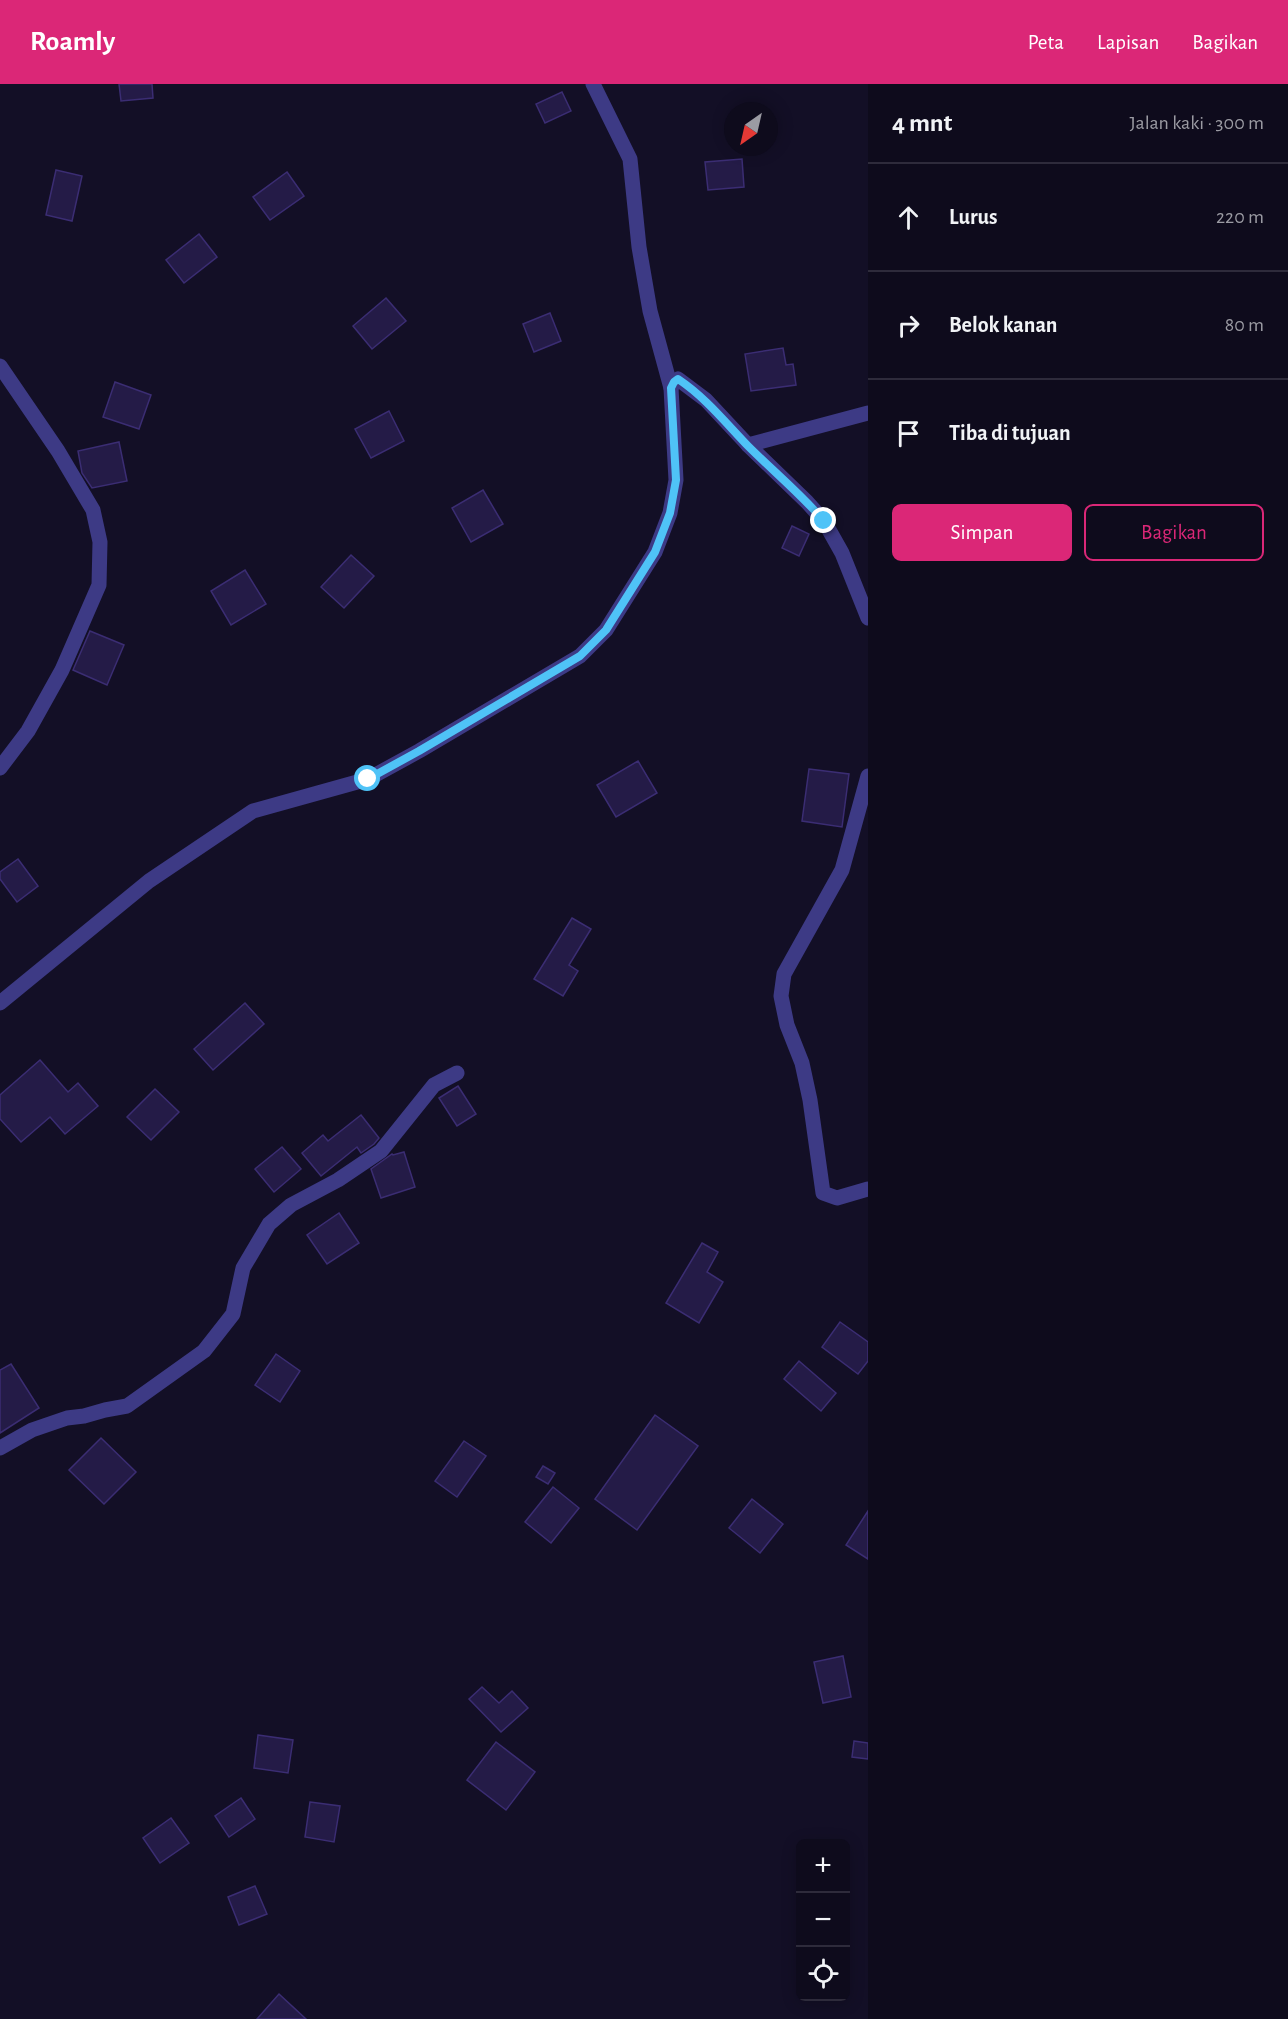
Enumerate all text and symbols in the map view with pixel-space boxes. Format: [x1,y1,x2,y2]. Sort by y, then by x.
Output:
text: Roamly [30,28,115,56]
text: Peta [1028,32,1064,53]
text: Lapisan [1097,32,1159,53]
text: Bagikan [1192,32,1258,53]
north arrow [724,102,778,156]
text: 4 mnt [892,110,952,136]
text: Jalan kaki · 300 m [1130,113,1264,133]
icon: ahead [892,201,925,234]
text: Lurus [949,206,998,228]
text: 220 m [1216,207,1264,227]
icon: right [892,309,925,342]
text: Belok kanan [949,314,1057,336]
text: 80 m [1225,315,1264,335]
icon: arrive [892,417,925,450]
text: Tiba di tujuan [949,422,1071,444]
button: Simpan [892,504,1072,561]
button: Bagikan [1084,504,1264,561]
route end [810,507,836,533]
route start [354,765,380,791]
map controls [796,1839,850,2001]
button: + [796,1839,850,1893]
button: − [796,1893,850,1947]
button: locate [796,1947,850,2001]

